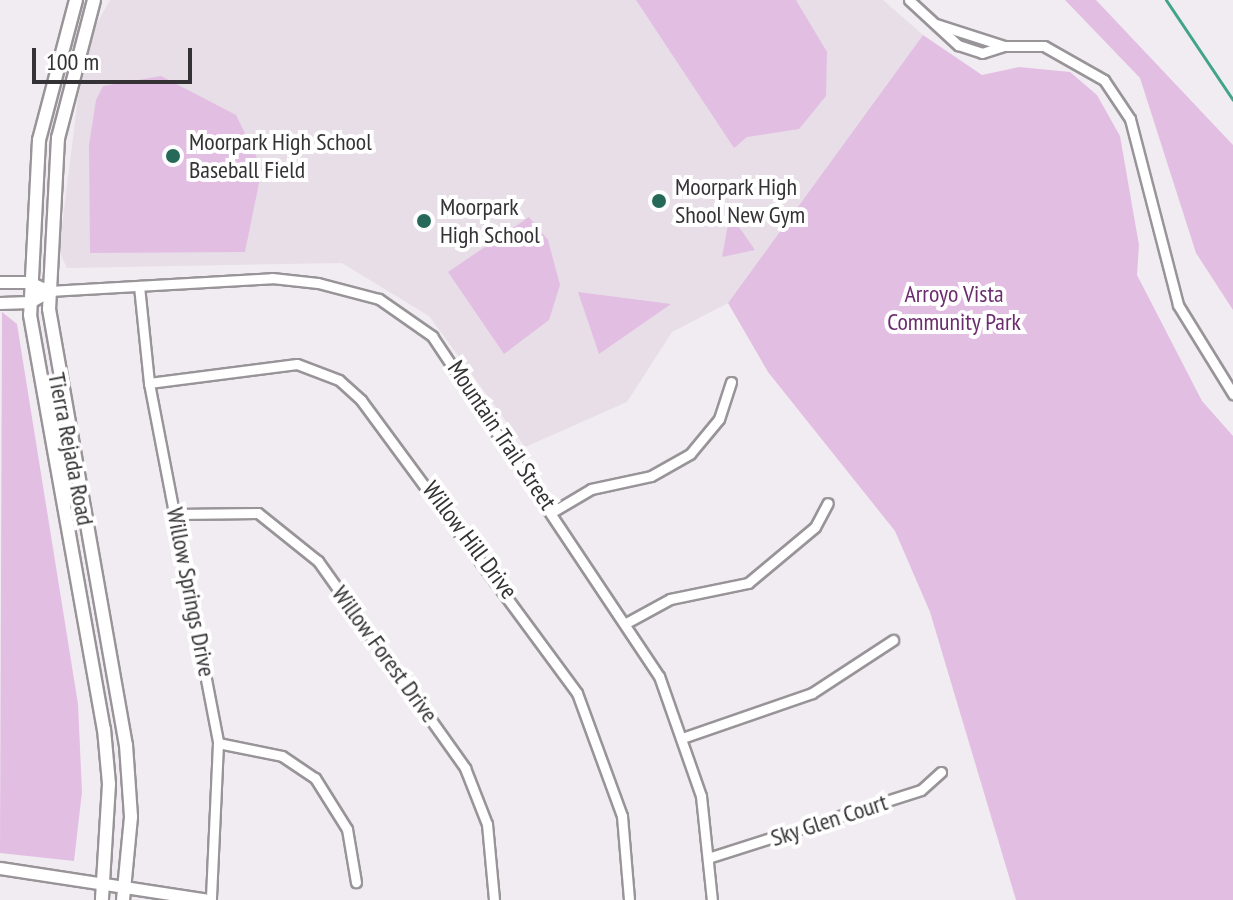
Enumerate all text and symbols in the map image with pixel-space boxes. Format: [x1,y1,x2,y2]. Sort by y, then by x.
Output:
scale bar [36,32,196,82]
text: 100 m [46,46,99,77]
place label: Moorpark High School Baseball Field [189,128,372,184]
marker: Moorpark High School Baseball Field [164,147,182,165]
place label: Moorpark High Shool New Gym [675,173,806,229]
marker: Moorpark High Shool New Gym [650,192,668,210]
place label: Moorpark High School [440,193,540,249]
marker: Moorpark High School [415,212,433,230]
park label: Arroyo Vista Community Park [887,280,1021,336]
street label: Mountain Trail Street [441,355,563,515]
street label: Tierra Rejada Road [42,370,100,528]
street label: Willow Hill Drive [416,475,524,605]
street label: Willow Springs Drive [160,505,222,679]
street label: Willow Forest Drive [326,580,444,728]
street label: Sky Glen Court [767,788,891,852]

